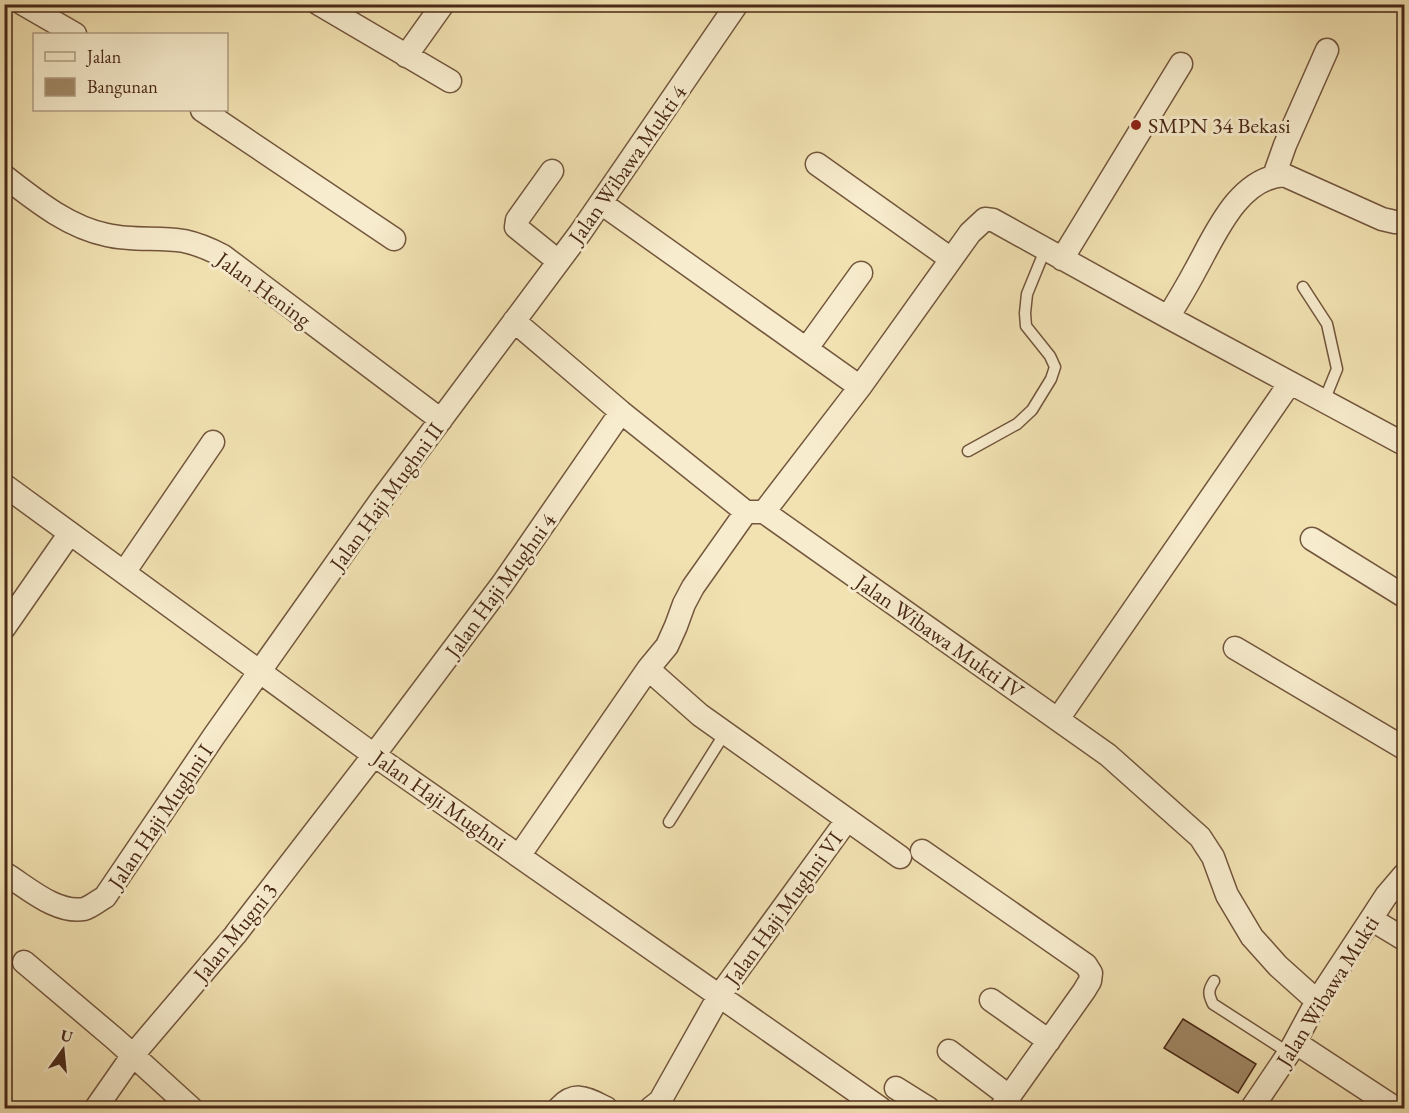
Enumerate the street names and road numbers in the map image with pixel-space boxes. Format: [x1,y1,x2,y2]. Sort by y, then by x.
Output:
street label: Jalan Wibawa Mukti 4 [561,79,693,251]
street label: Jalan Hening [209,244,317,334]
street label: Jalan Haji Mughni II [322,416,450,578]
street label: Jalan Haji Mughni 4 [437,507,563,665]
street label: Jalan Wibawa Mukti IV [848,566,1030,706]
street label: Jalan Haji Mughni I [100,738,220,896]
street label: Jalan Haji Mughni [366,742,512,857]
street label: Jalan Haji Mughni VI [717,825,849,993]
street label: Jalan Mugni 3 [185,877,284,989]
street label: Jalan Wibawa Mukti [1268,910,1385,1074]

